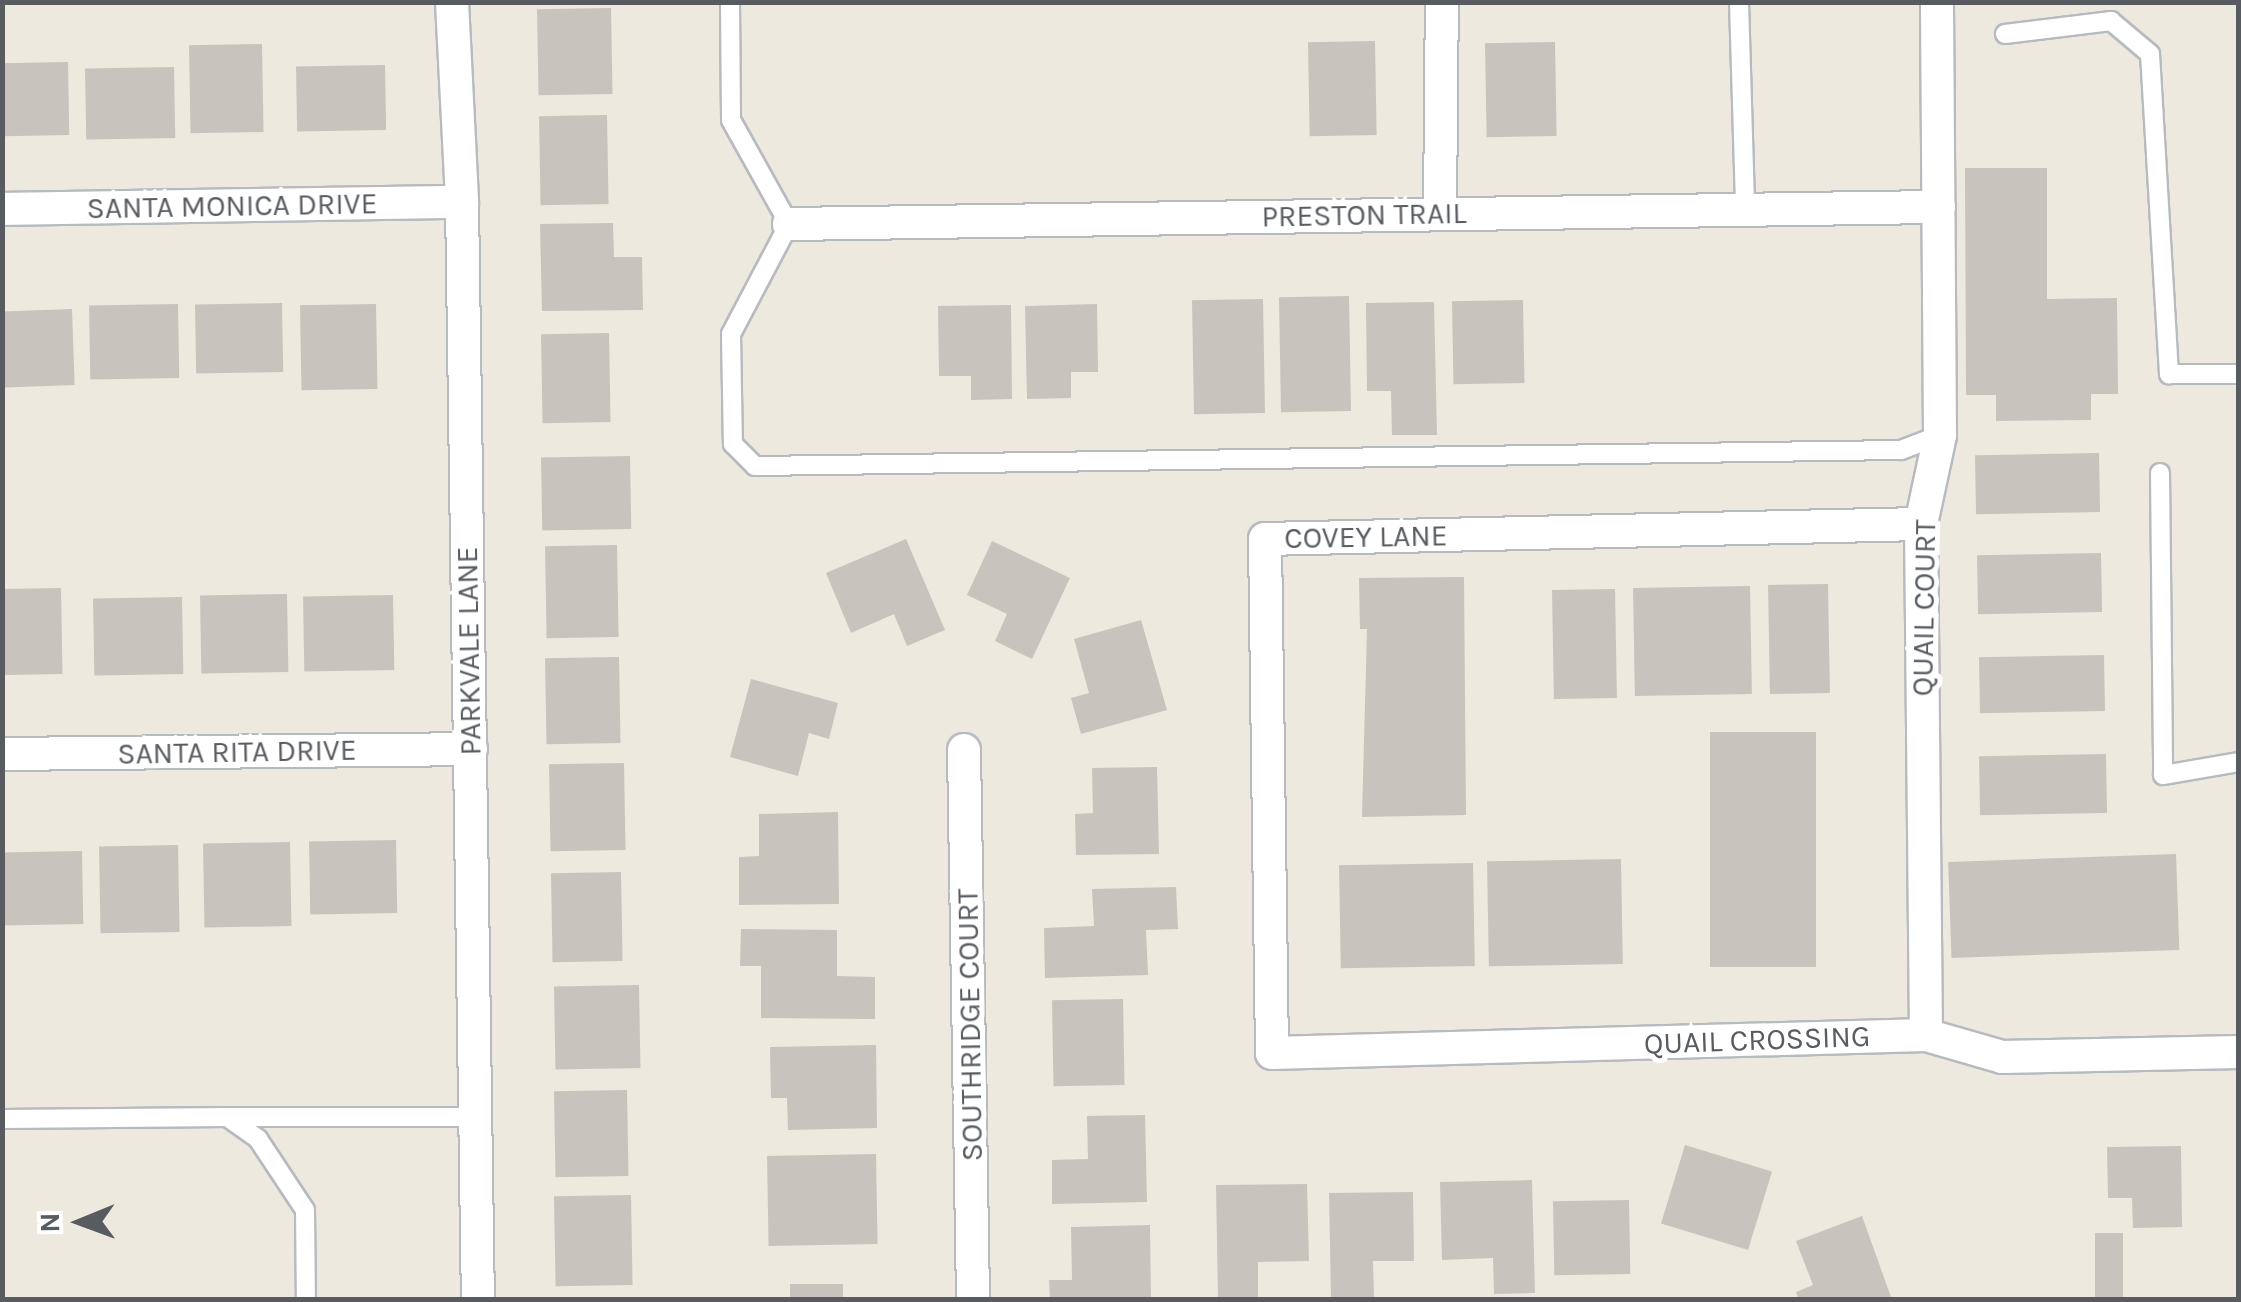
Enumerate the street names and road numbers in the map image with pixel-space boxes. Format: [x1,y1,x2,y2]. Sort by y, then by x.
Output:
street label: SANTA MONICA DRIVE [86,185,378,227]
street label: PRESTON TRAIL [1261,195,1467,235]
street label: COVEY LANE [1284,518,1448,556]
street label: QUAIL COURT [1904,519,1944,697]
street label: PARKVALE LANE [449,546,489,756]
street label: SANTA RITA DRIVE [117,732,357,772]
street label: SOUTHRIDGE COURT [950,888,990,1162]
street label: QUAIL CROSSING [1643,1018,1871,1062]

